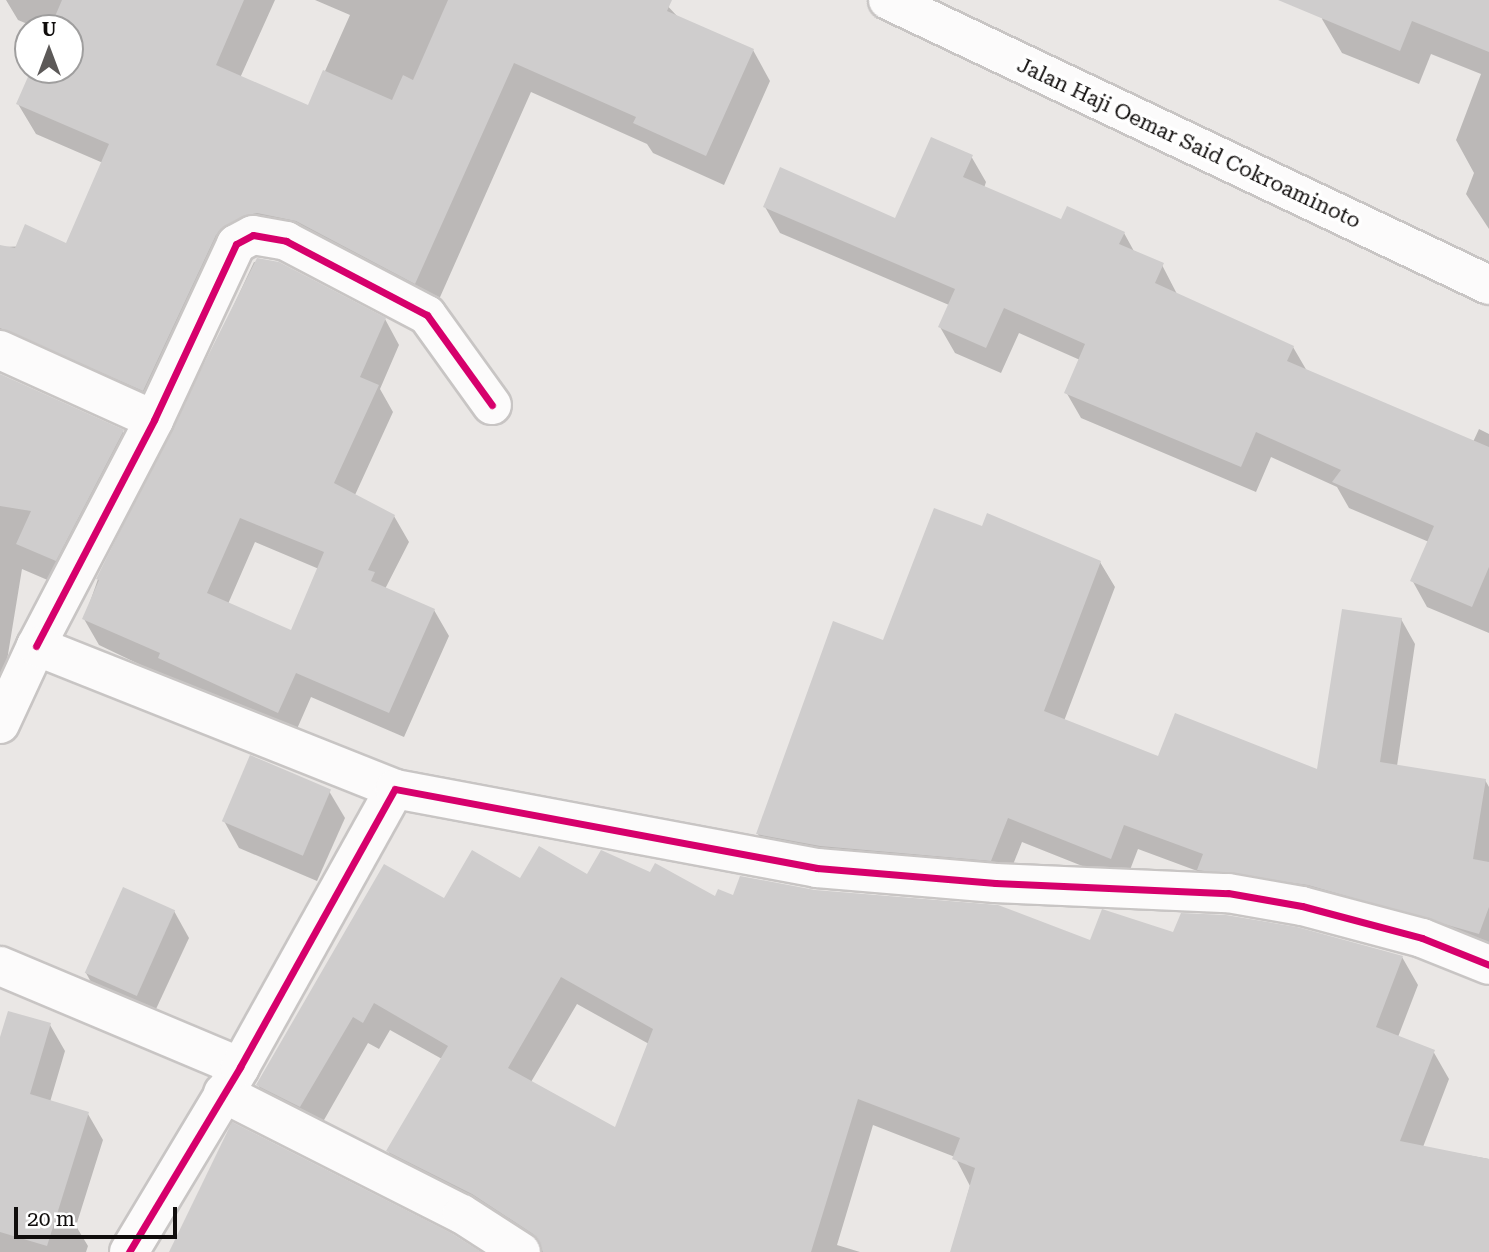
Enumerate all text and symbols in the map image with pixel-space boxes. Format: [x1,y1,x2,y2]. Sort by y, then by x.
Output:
north arrow [14,14,84,84]
text: U [42,18,56,41]
street label: Jalan Haji Oemar Said Cokroaminoto [1013,52,1365,234]
scale bar [18,1192,180,1236]
text: 20 m [27,1207,75,1231]

